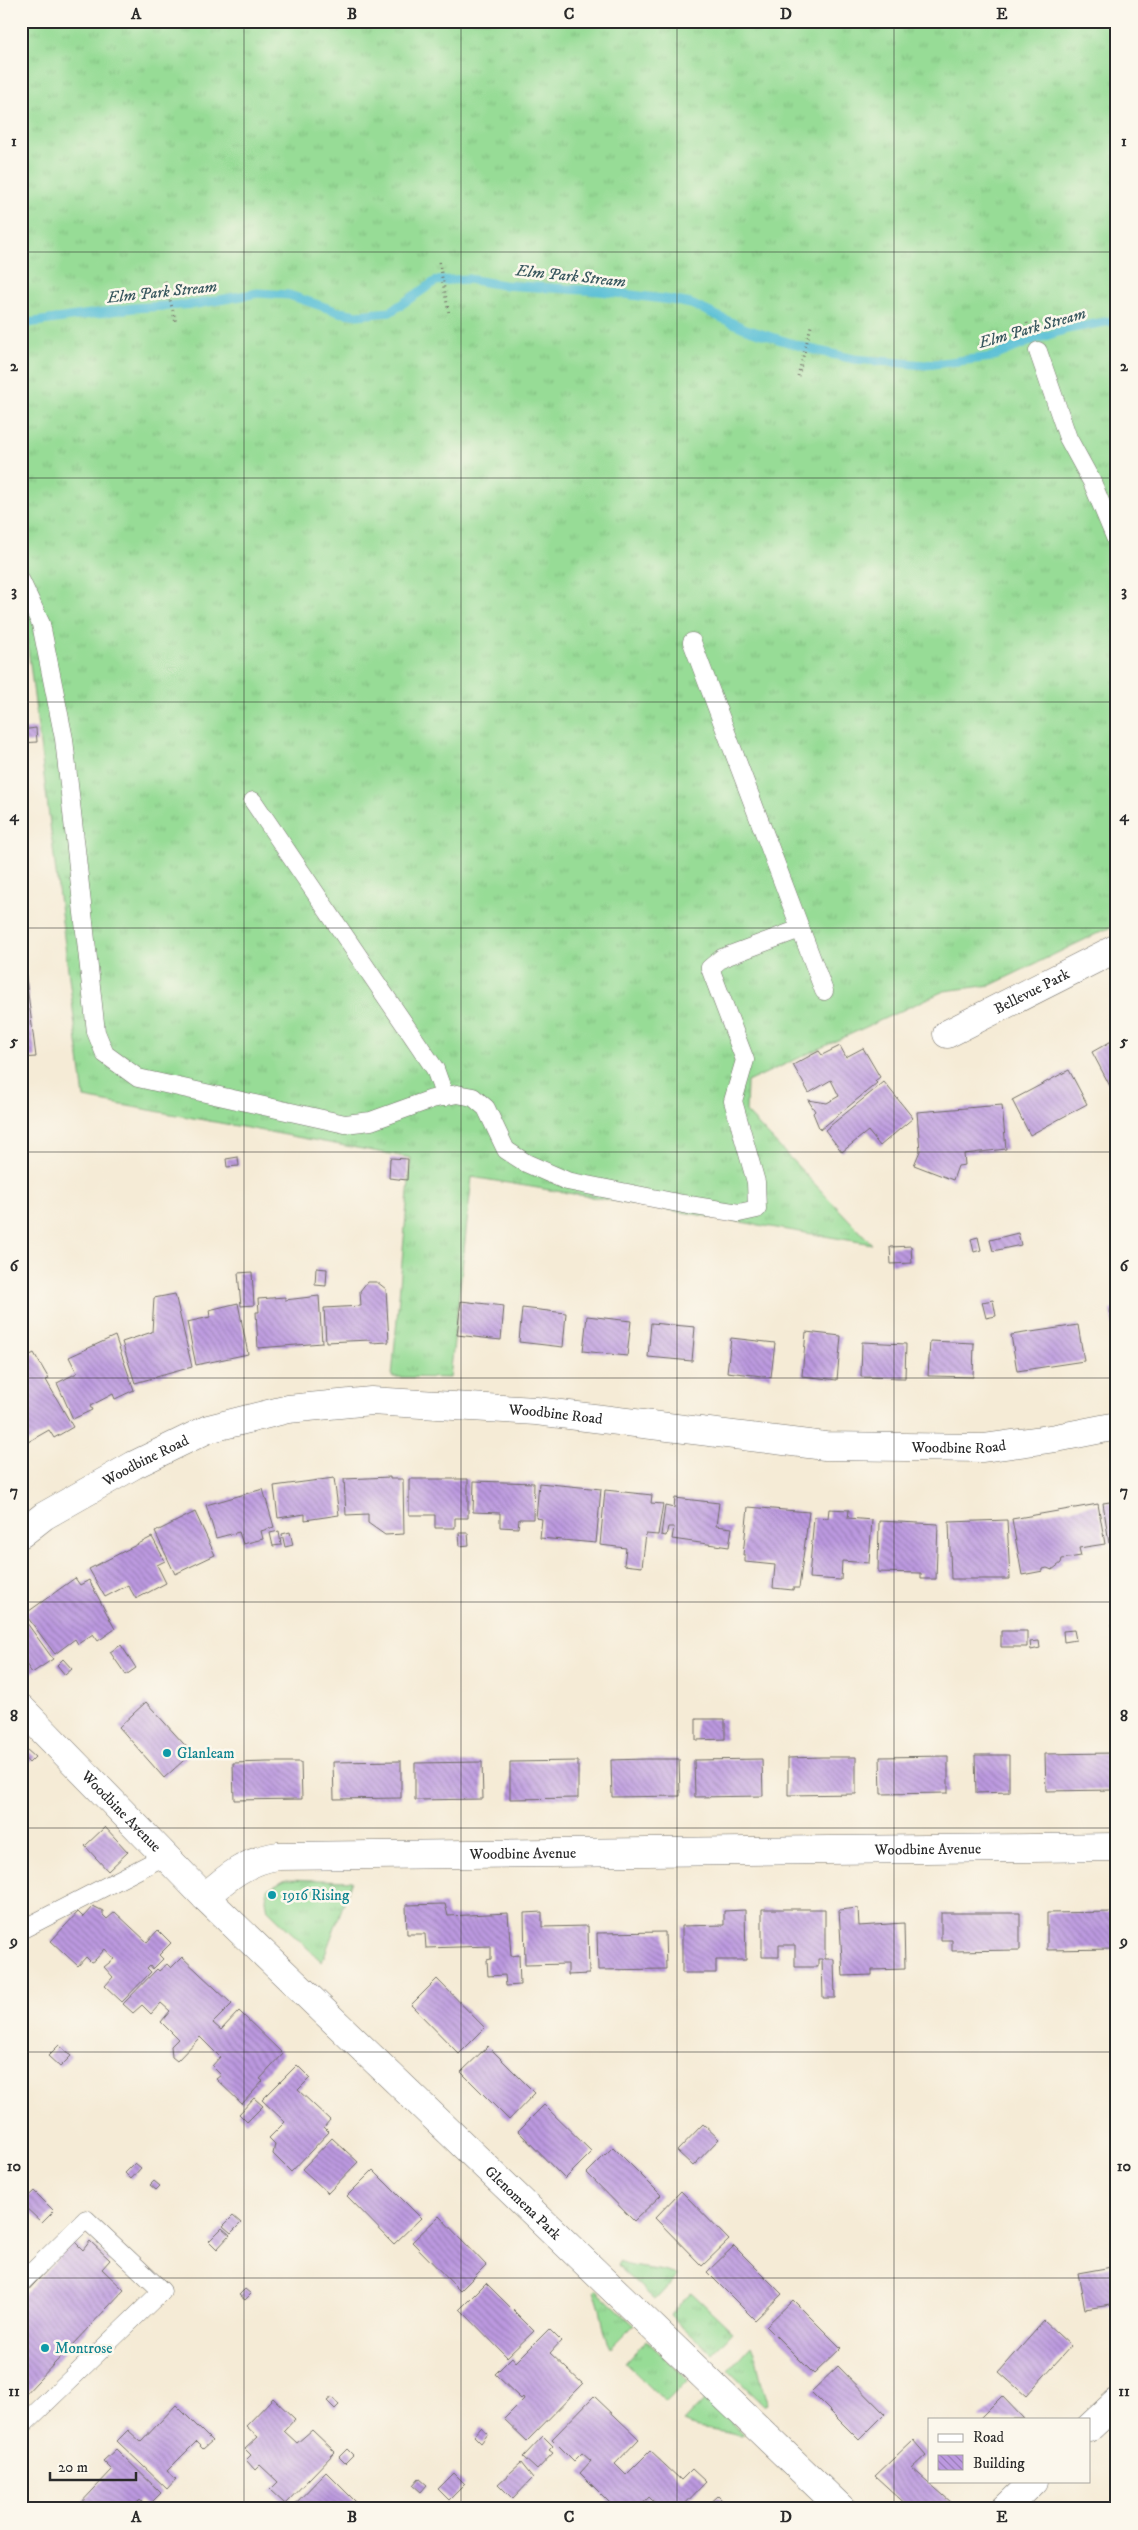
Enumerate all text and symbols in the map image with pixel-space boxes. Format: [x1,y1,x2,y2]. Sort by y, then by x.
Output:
text: A [130,4,142,24]
text: B [347,4,357,24]
text: C [564,4,574,24]
text: D [780,4,792,24]
text: E [996,4,1008,24]
text: 1 [11,131,17,151]
text: 1 [1121,131,1127,151]
water label: Elm Park Stream [514,260,627,292]
water label: Elm Park Stream [105,276,218,308]
water label: Elm Park Stream [975,303,1088,353]
text: 2 [10,356,19,376]
text: 2 [1120,356,1129,376]
text: 3 [11,581,17,601]
text: 3 [1121,581,1127,601]
text: 4 [8,806,19,826]
text: 4 [1118,806,1129,826]
street label: Bellevue Park [991,964,1073,1019]
text: 5 [9,1031,18,1051]
text: 5 [1119,1031,1128,1051]
text: 6 [10,1256,20,1276]
text: 6 [1120,1256,1130,1276]
street label: Woodbine Road [507,1400,604,1429]
street label: Woodbine Road [98,1431,192,1491]
street label: Woodbine Road [910,1436,1008,1458]
text: 7 [10,1481,18,1501]
text: 7 [1120,1481,1128,1501]
text: 8 [10,1706,18,1726]
text: 8 [1120,1706,1128,1726]
place label: Glanleam [177,1744,235,1763]
marker: Glanleam [161,1747,173,1759]
street label: Woodbine Avenue [76,1766,165,1856]
street label: Woodbine Avenue [873,1839,981,1860]
street label: Woodbine Avenue [468,1844,576,1864]
place label: 1916 Rising [282,1886,350,1905]
marker: 1916 Rising [266,1889,278,1901]
text: 9 [9,1931,18,1951]
text: 9 [1119,1931,1128,1951]
text: 10 [7,2156,22,2176]
text: 10 [1117,2156,1132,2176]
street label: Glenomena Park [480,2162,566,2245]
place label: Montrose [55,2339,112,2358]
marker: Montrose [39,2342,51,2354]
text: 11 [8,2381,20,2401]
text: 11 [1118,2381,1130,2401]
legend [928,2418,1090,2482]
text: Road [973,2428,1005,2447]
scale bar [50,2450,136,2482]
text: Building [973,2454,1025,2473]
text: 20 m [58,2458,88,2477]
text: A [130,2507,142,2527]
text: B [347,2507,357,2527]
text: C [564,2507,574,2527]
text: D [780,2507,792,2527]
text: E [996,2507,1008,2527]

